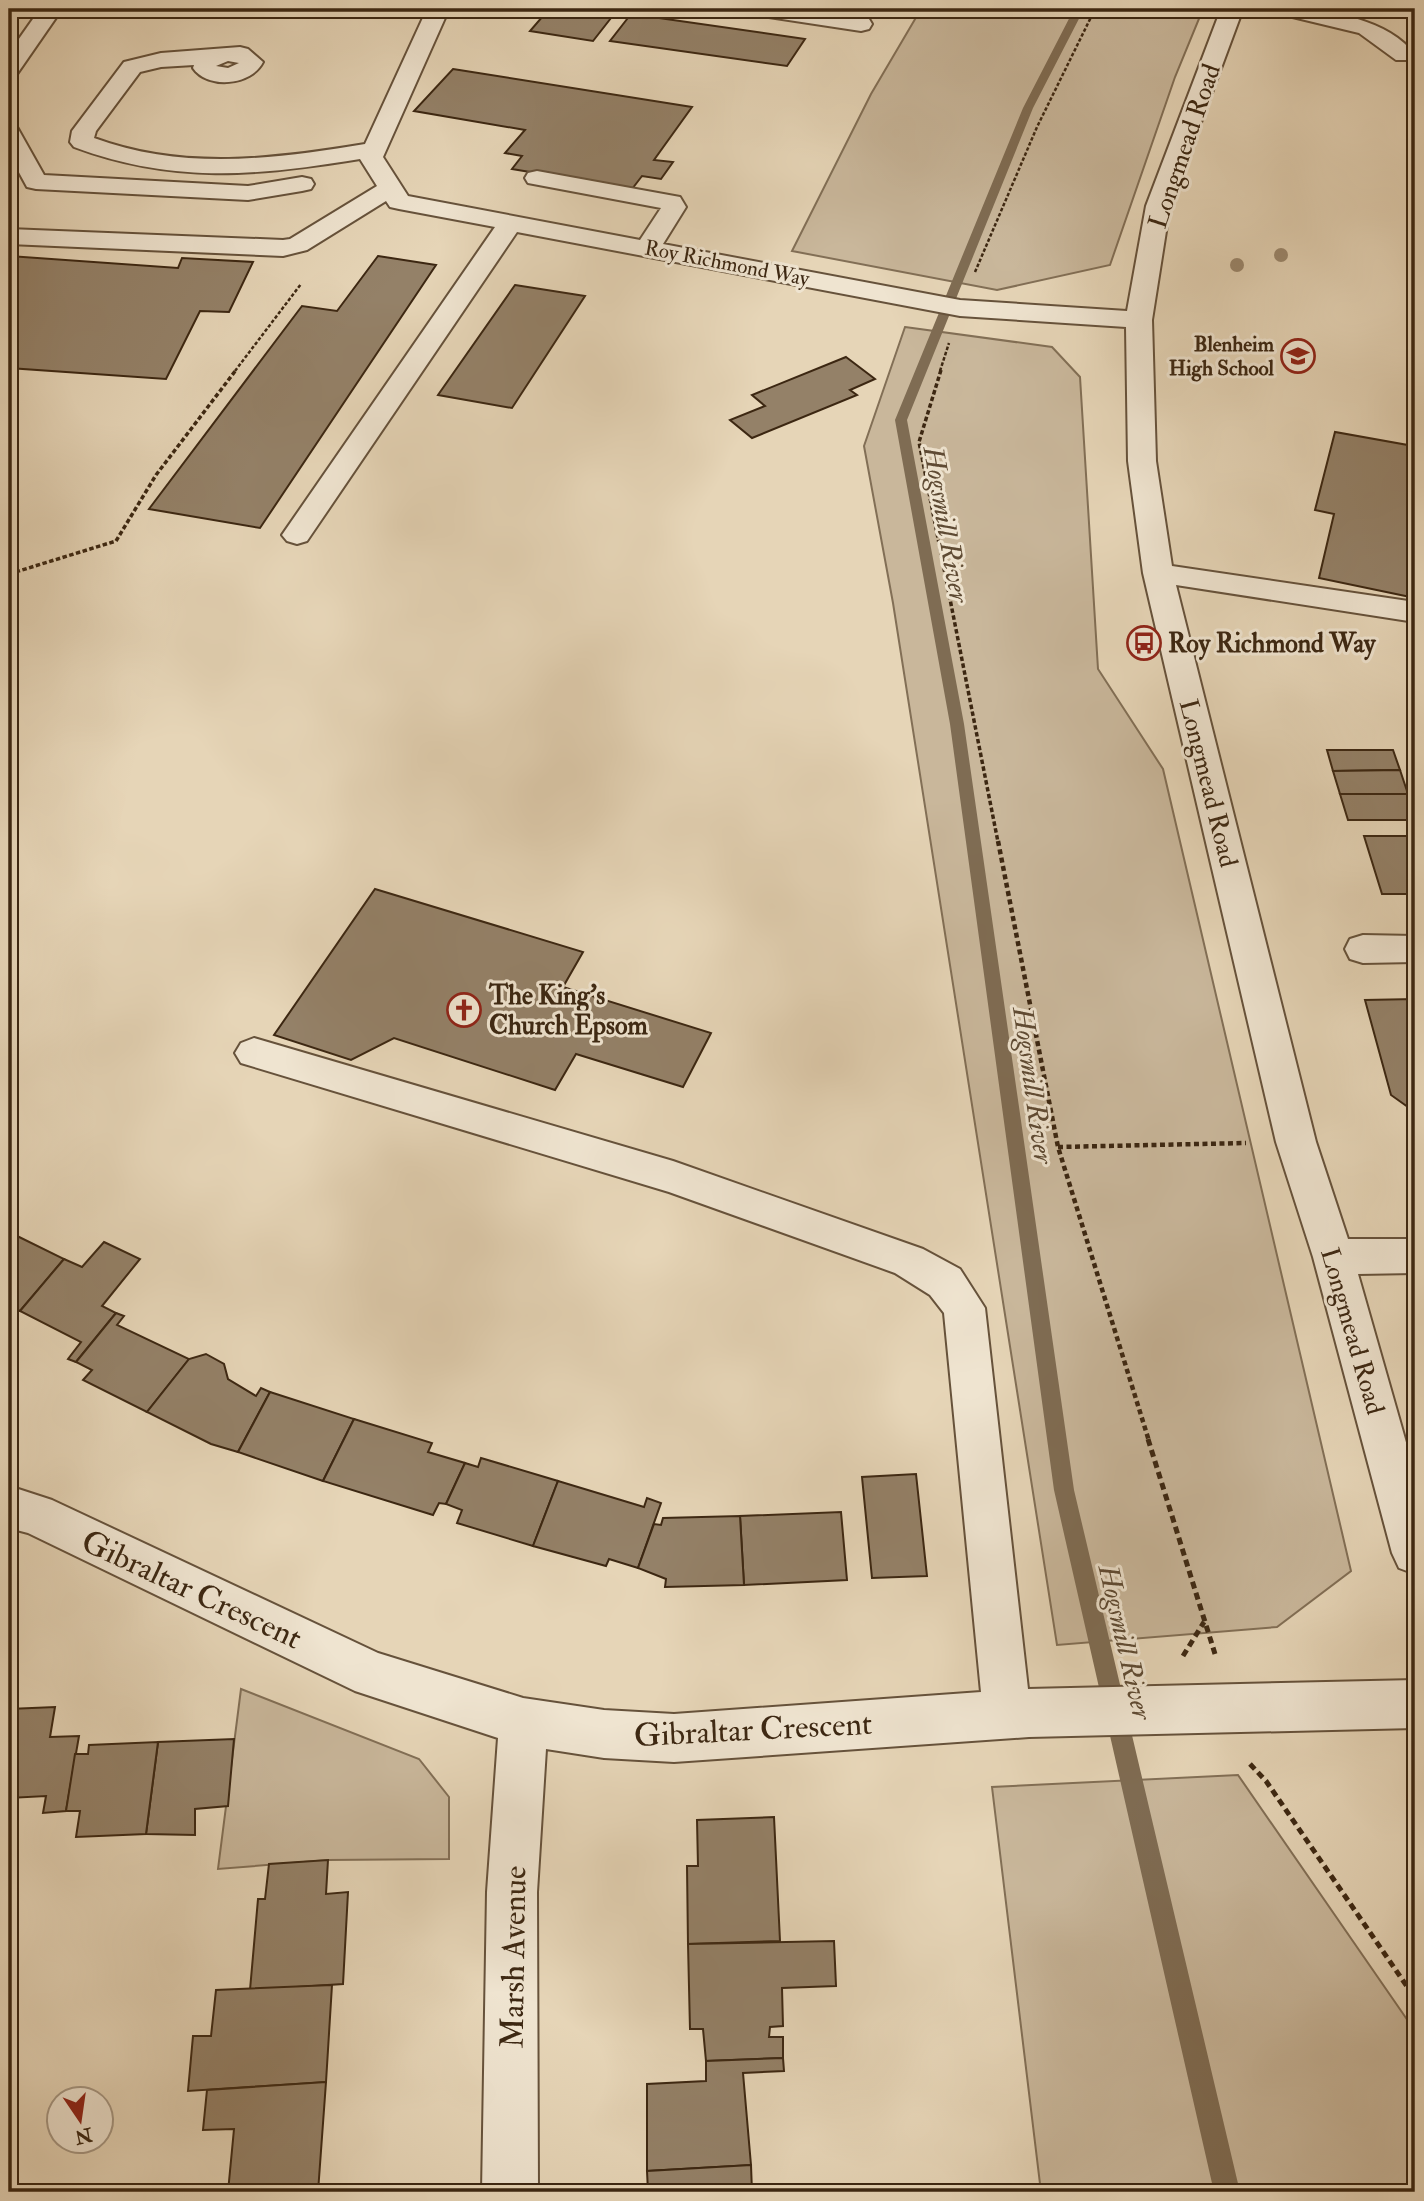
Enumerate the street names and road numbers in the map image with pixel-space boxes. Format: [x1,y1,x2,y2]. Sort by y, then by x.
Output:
street label: Longmead Road [1142,60,1228,233]
street label: Roy Richmond Way [642,234,812,293]
street label: Longmead Road [1172,696,1244,871]
street label: Longmead Road [1313,1244,1391,1419]
street label: Gibraltar Crescent [75,1521,308,1658]
street label: Gibraltar Crescent [633,1704,873,1756]
street label: Marsh Avenue [492,1865,536,2049]

